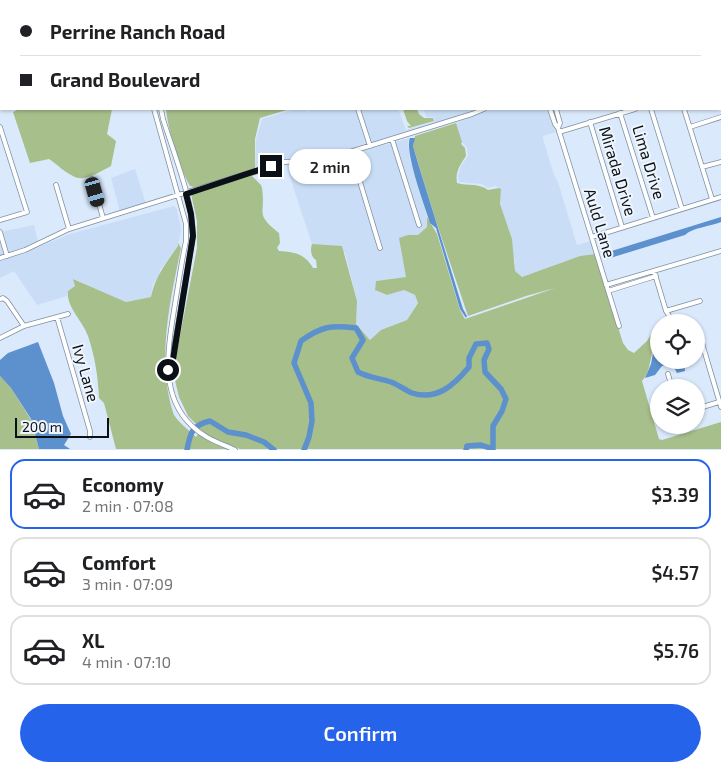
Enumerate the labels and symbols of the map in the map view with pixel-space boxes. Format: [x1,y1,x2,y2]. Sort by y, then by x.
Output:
street label: Lima Drive [629,122,670,201]
street label: Mirada Drive [596,124,641,218]
callout: 2 min [288,148,371,184]
route end [260,155,282,177]
car [83,176,106,208]
street label: Auld Lane [581,186,620,260]
street label: Ivy Lane [69,342,104,404]
route start [157,359,179,381]
scale bar [15,414,109,438]

